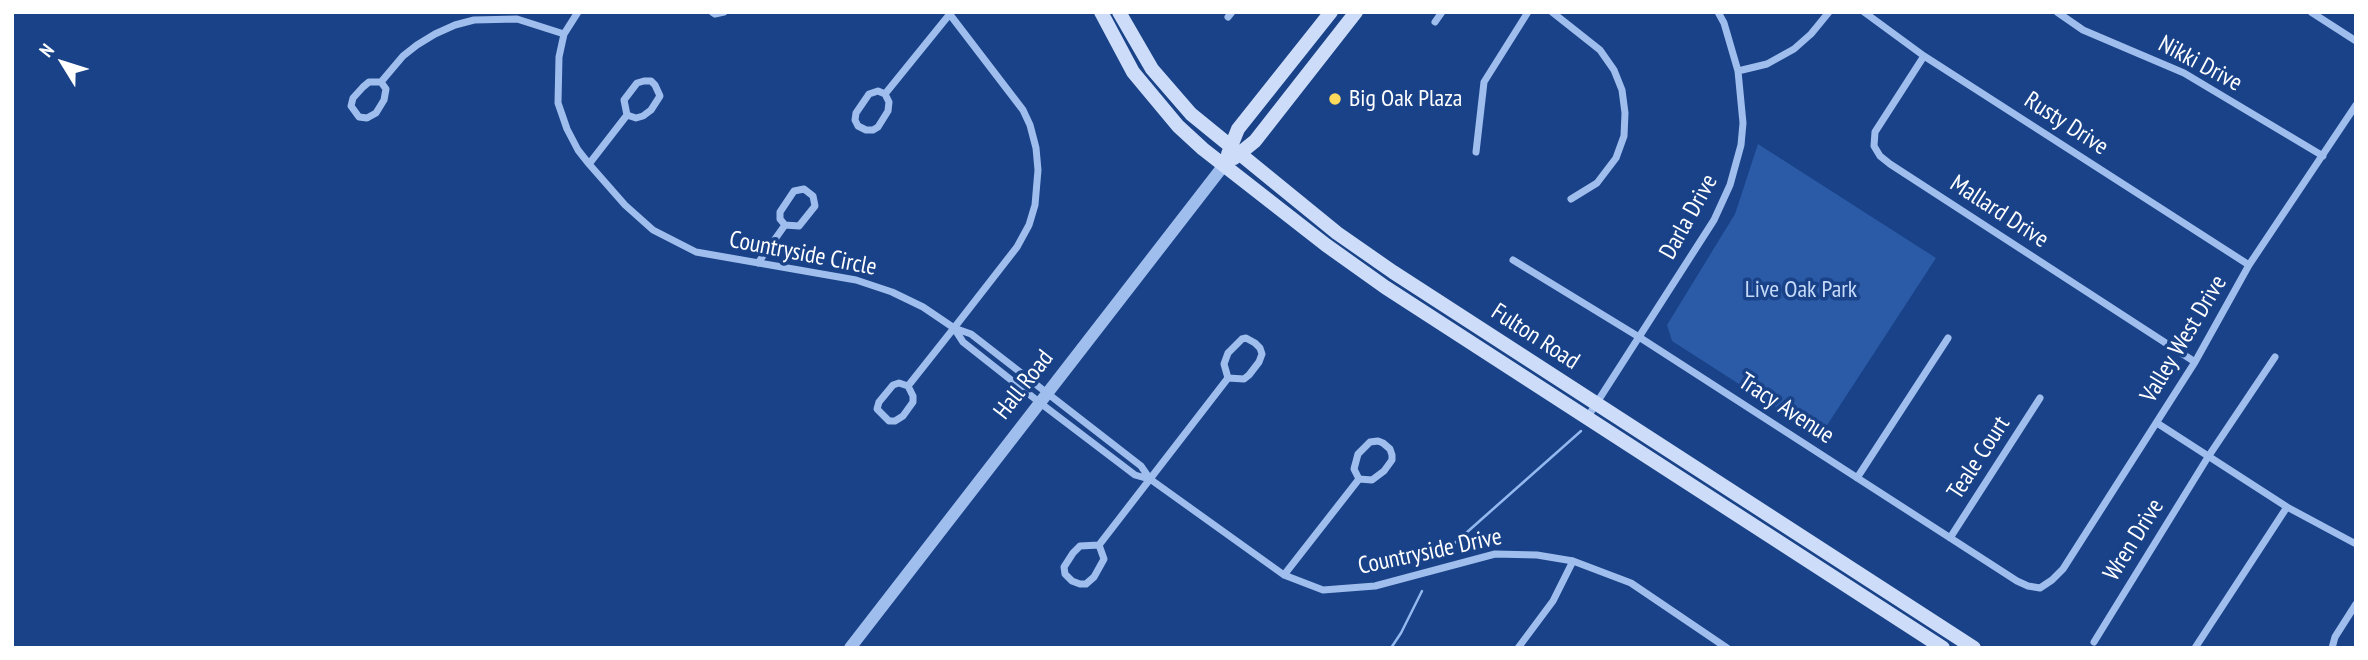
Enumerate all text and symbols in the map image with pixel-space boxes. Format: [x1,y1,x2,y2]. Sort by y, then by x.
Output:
north arrow [28,28,98,98]
street label: Nikki Drive [2153,30,2247,98]
text: N [34,39,59,62]
place label: Big Oak Plaza [1349,85,1462,113]
street label: Rusty Drive [2019,86,2113,162]
marker: Big Oak Plaza [1327,91,1343,107]
street label: Darla Drive [1654,169,1724,265]
street label: Mallard Drive [1944,170,2054,254]
street label: Countryside Circle [727,226,879,282]
street label: Valley West Drive [2135,270,2233,408]
park label: Live Oak Park [1745,276,1857,304]
street label: Fulton Road [1486,298,1584,376]
street label: Hall Road [988,345,1060,425]
street label: Tracy Avenue [1733,368,1839,450]
street label: Teale Court [1942,411,2016,505]
street label: Wren Drive [2098,494,2170,586]
street label: Countryside Drive [1356,523,1504,581]

